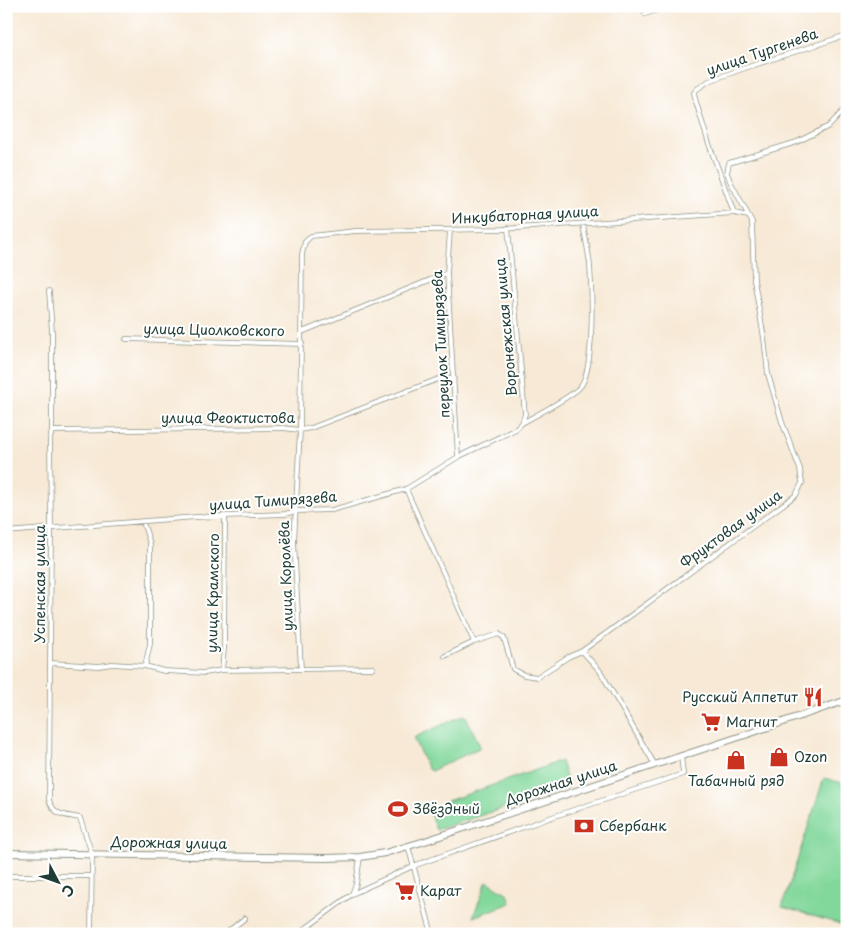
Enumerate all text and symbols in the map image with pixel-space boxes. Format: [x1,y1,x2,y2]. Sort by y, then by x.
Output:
street label: улица Тургенева [703,22,821,80]
street label: Инкубаторная улица [451,200,599,229]
street label: Воронежская улица [489,257,522,397]
street label: переулок Тимирязева [426,269,455,419]
street label: улица Циолковского [143,318,285,341]
street label: улица Феоктистова [161,407,295,428]
street label: Фруктовая улица [675,484,786,573]
street label: улица Тимирязева [208,486,338,515]
street label: улица Королёва [273,520,298,632]
street label: Успенская улица [29,525,50,643]
street label: улица Крамского [201,533,224,653]
place label: Русский Аппетит [682,686,798,707]
restaurant icon: Русский Аппетит [802,686,824,708]
supermarket icon: Магнит [700,711,722,733]
place label: Магнит [726,711,778,732]
shop icon: Ozon [768,746,790,768]
place label: Ozon [794,746,827,767]
shop icon: Табачный ряд [725,749,747,771]
street label: Дорожная улица [501,754,620,811]
place label: Табачный ряд [688,770,784,791]
sports icon: Звёздный [387,798,409,820]
place label: Звёздный [413,798,480,819]
bank icon: Сбербанк [573,815,595,837]
place label: Сбербанк [599,815,667,836]
street label: Дорожная улица [110,831,228,854]
north arrow [32,858,82,908]
text: С [57,880,80,902]
supermarket icon: Карат [394,880,416,902]
place label: Карат [420,880,462,901]

